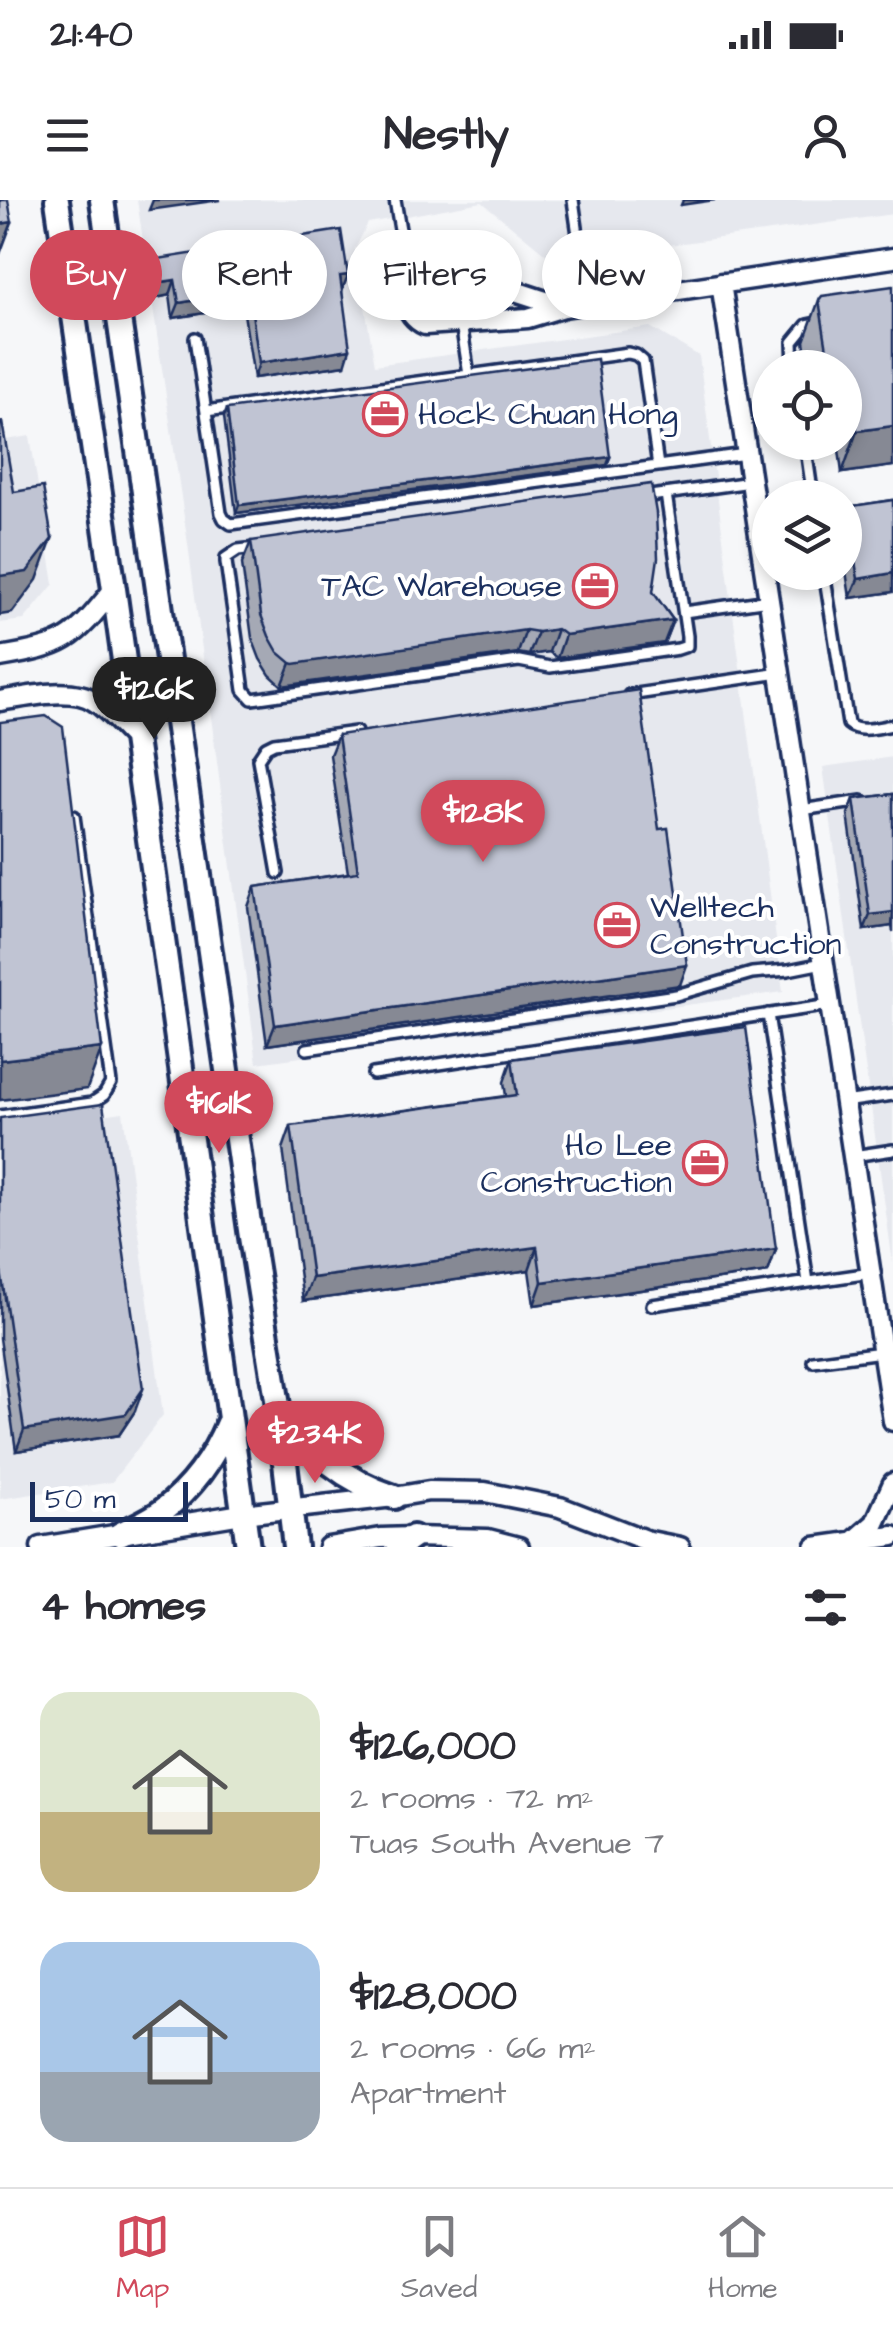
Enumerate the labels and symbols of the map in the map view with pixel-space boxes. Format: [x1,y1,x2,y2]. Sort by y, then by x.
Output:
office icon: Hock Chuan Hong [362,391,408,437]
place label: Hock Chuan Hong [418,392,678,437]
office icon: TAC Warehouse [572,563,618,609]
place label: TAC Warehouse [321,564,562,609]
pin: $126K [84,657,224,742]
pin: $128K [413,780,553,865]
place label: Welltech Construction [650,885,842,967]
office icon: Welltech Construction [594,902,640,948]
pin: $161K [149,1071,289,1156]
place label: Ho Lee Construction [480,1123,672,1205]
office icon: Ho Lee Construction [682,1140,728,1186]
pin: $234K [245,1401,385,1486]
scale bar [30,1477,188,1522]

